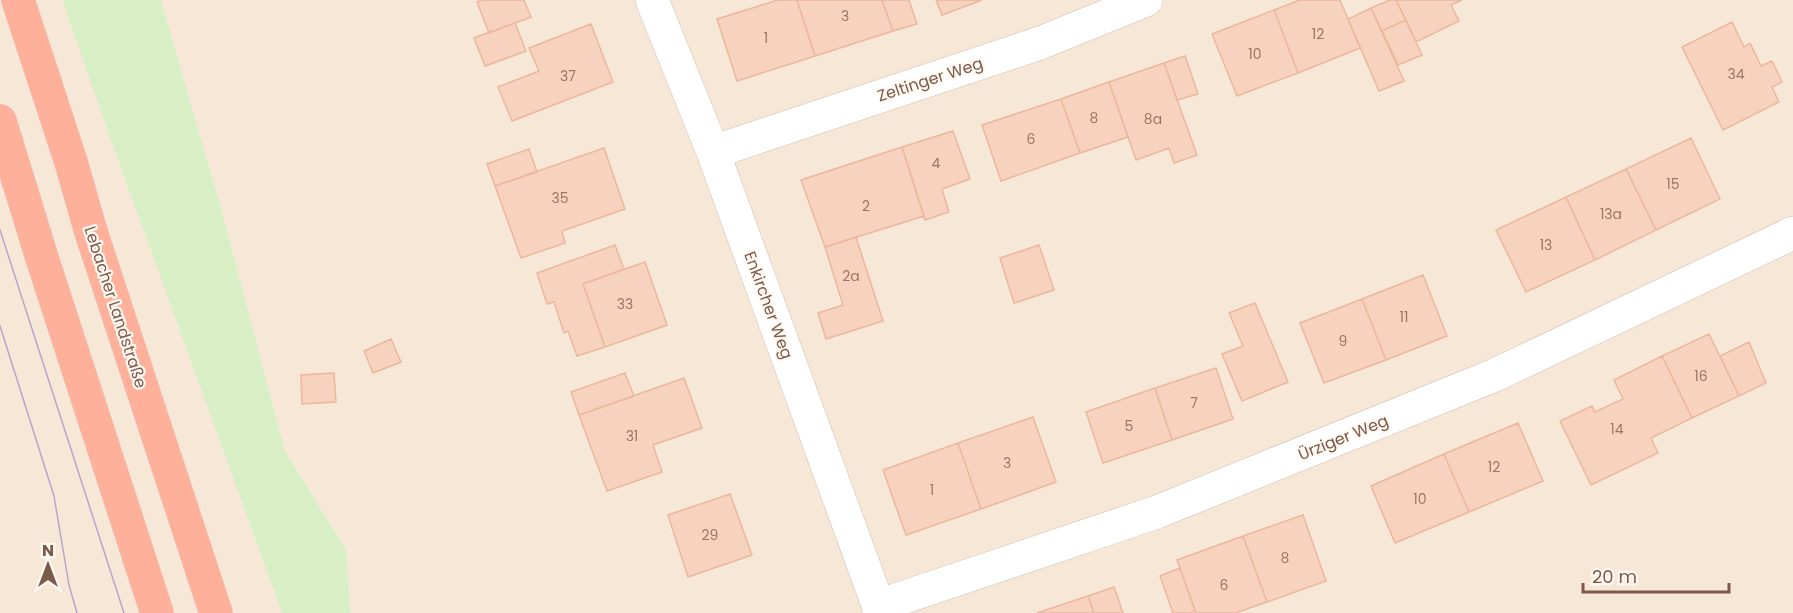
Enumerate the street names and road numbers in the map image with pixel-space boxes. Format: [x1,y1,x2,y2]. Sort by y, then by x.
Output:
street label: Zeltinger Weg [874,52,986,107]
street label: Lebacher Landstraße [78,223,153,391]
street label: Enkircher Weg [738,248,799,362]
street label: Ürziger Weg [1295,409,1392,466]

